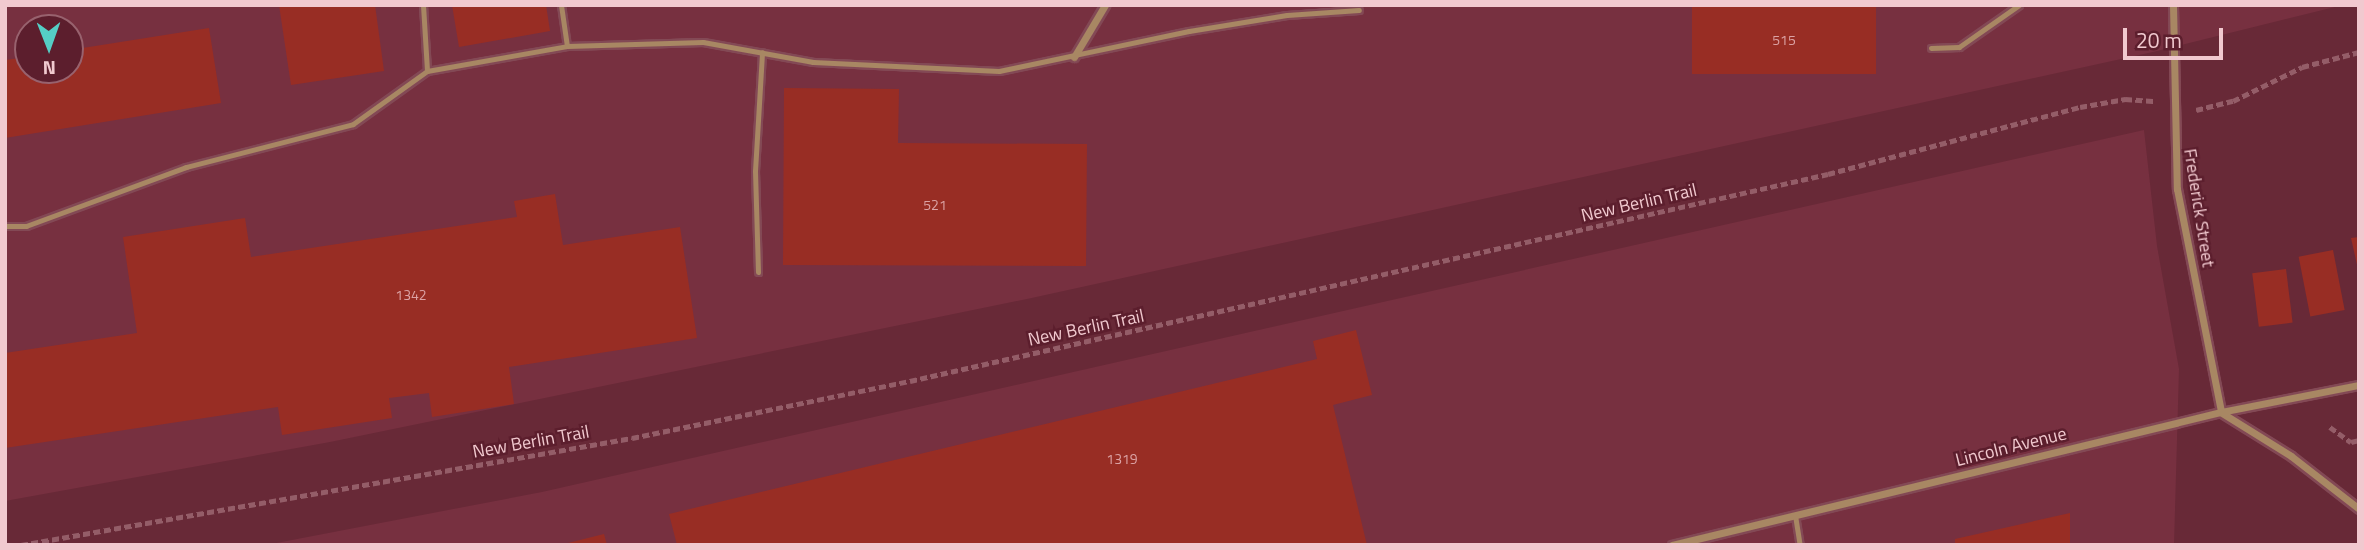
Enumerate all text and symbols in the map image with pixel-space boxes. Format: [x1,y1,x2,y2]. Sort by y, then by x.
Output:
north arrow [14,14,84,84]
scale bar [2126,14,2226,58]
text: 20 m [2136,24,2182,56]
house number: 515 [1772,32,1796,48]
text: N [43,54,56,83]
street label: Frederick Street [2179,147,2219,269]
street label: New Berlin Trail [1579,179,1699,227]
house number: 521 [923,197,947,213]
house number: 1342 [395,287,427,303]
street label: New Berlin Trail [1026,305,1146,351]
street label: New Berlin Trail [471,421,591,463]
street label: Lincoln Avenue [1953,423,2069,471]
house number: 1319 [1106,451,1138,467]

